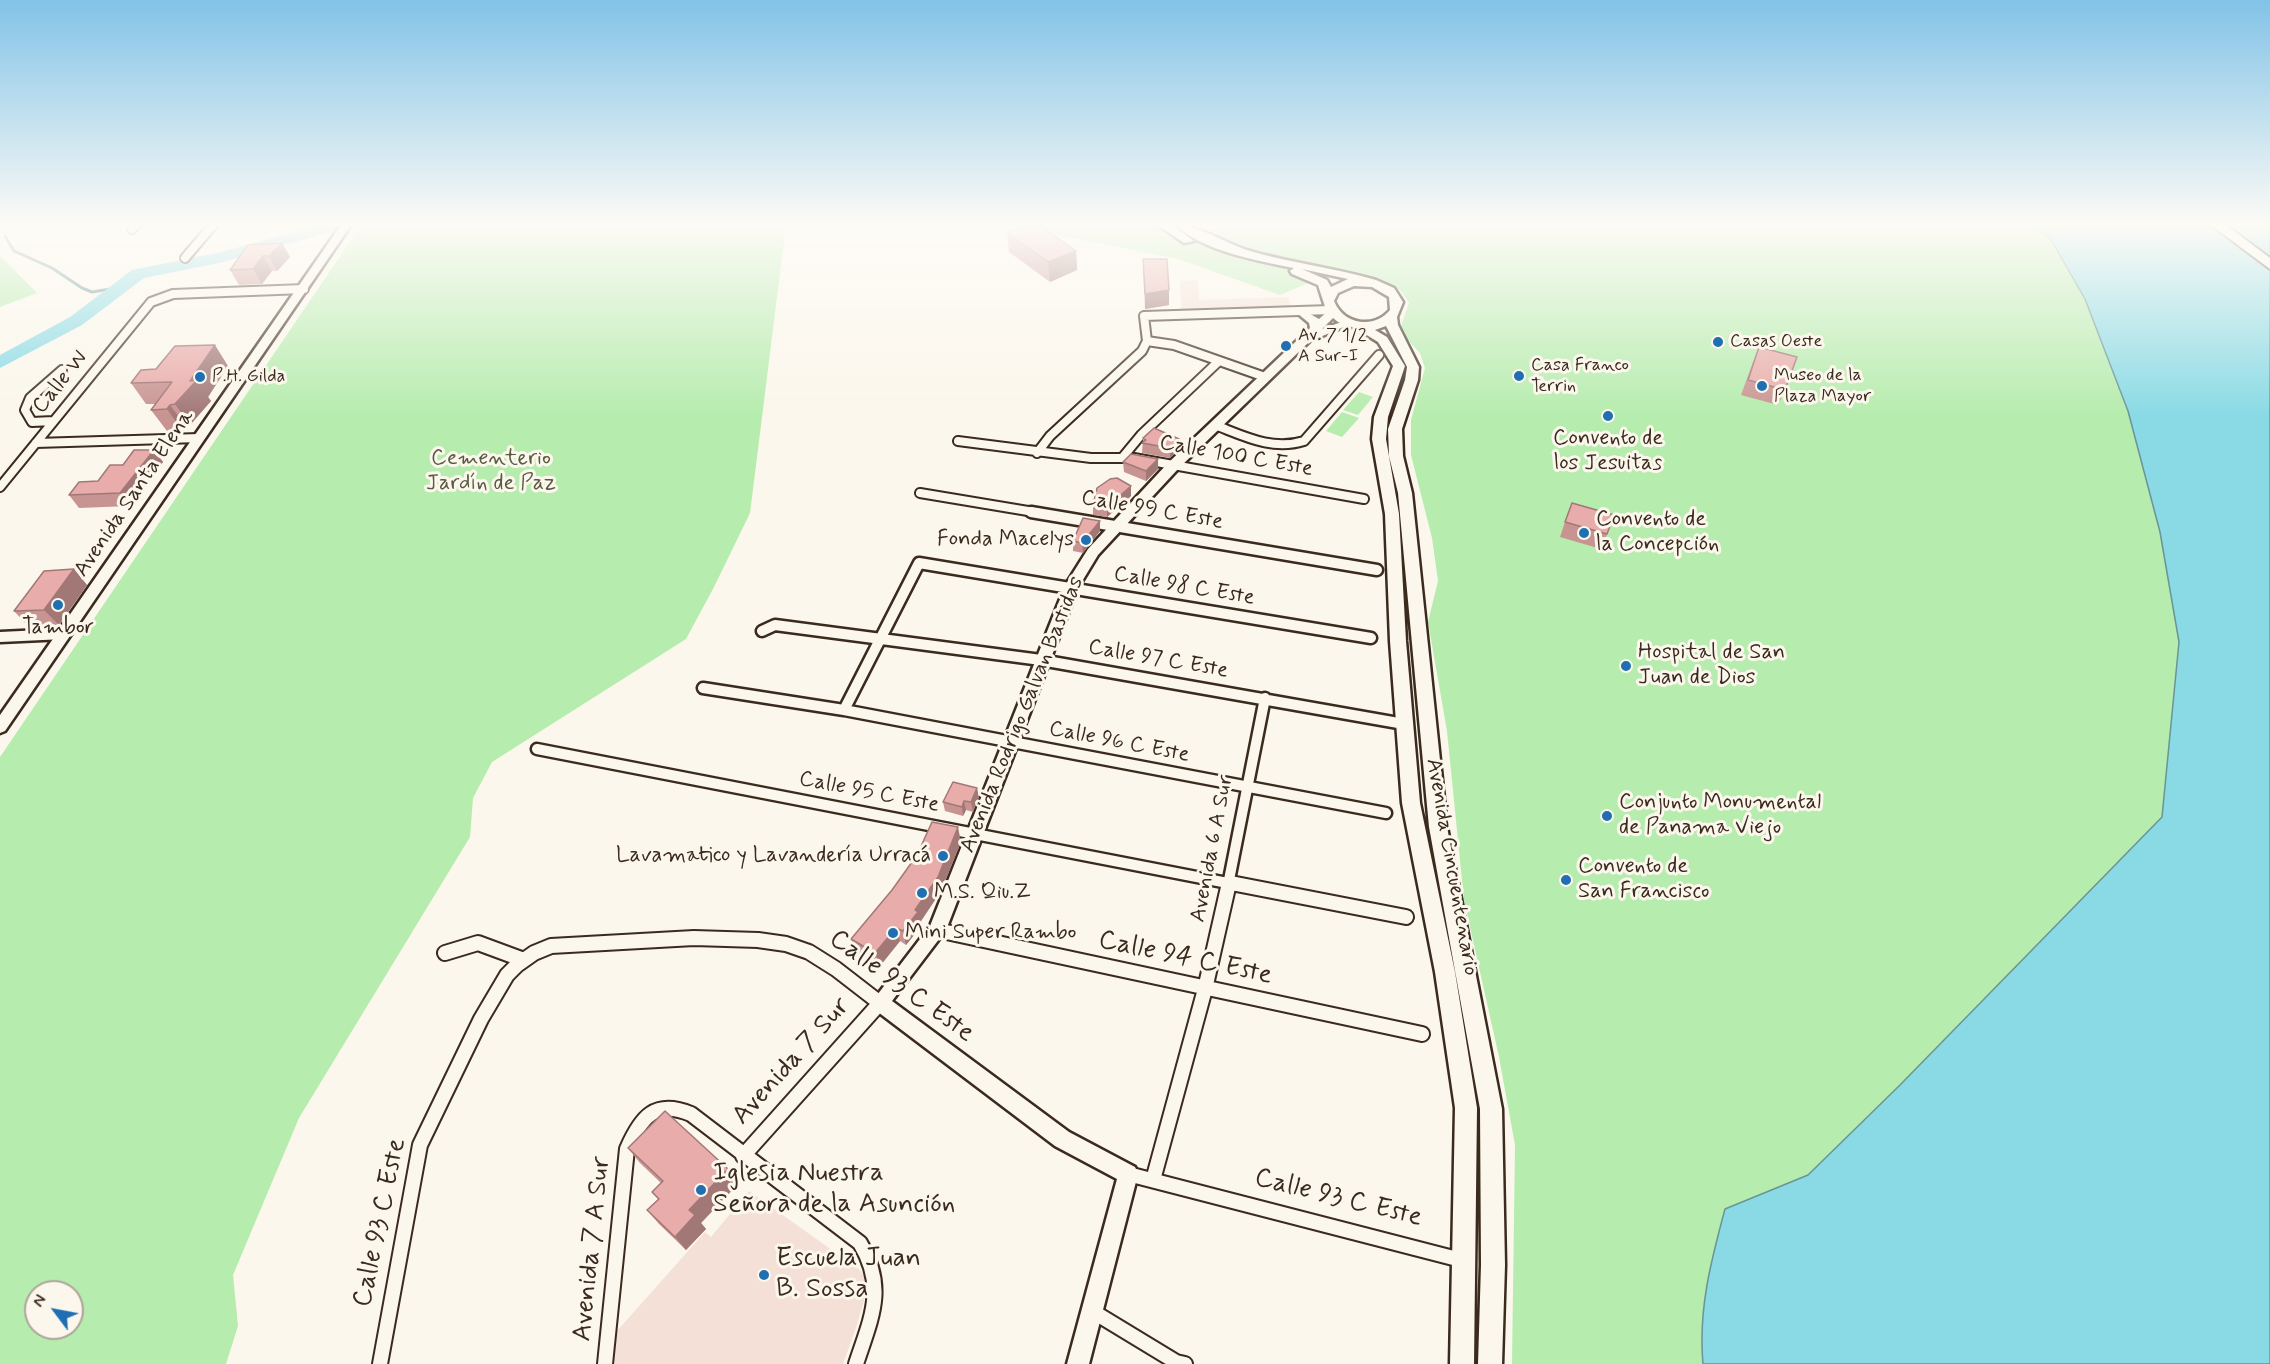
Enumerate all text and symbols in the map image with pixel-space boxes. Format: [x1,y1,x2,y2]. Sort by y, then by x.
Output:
place label: Av. 7 1/2 A Sur-I [1298,325,1366,368]
place label: Casas Oeste [1730,331,1822,353]
marker: Casas Oeste [1711,335,1725,349]
marker: Av. 7 1/2 A Sur-I [1279,339,1293,353]
street label: Calle W [28,346,94,420]
place label: Casa Franco Terrin [1531,355,1629,398]
place label: Museo de la Plaza Mayor [1774,365,1871,407]
place label: P.H. Gilda [212,366,285,388]
marker: Casa Franco Terrin [1512,369,1526,383]
marker: P.H. Gilda [193,370,207,384]
marker: Museo de la Plaza Mayor [1755,379,1769,393]
street label: Avenida Santa Elena [69,405,201,583]
marker: Convento de los Jesuitas [1601,409,1615,423]
place label: Convento de los Jesuitas [1553,426,1663,478]
street label: Calle 100 C Este [1157,431,1315,483]
park label: Cementerio Jardín de Paz [426,446,556,498]
street label: Calle 99 C Este [1079,486,1225,536]
place label: Convento de la Concepción [1596,507,1719,558]
marker: Convento de la Concepción [1577,526,1591,540]
place label: Fonda Macelys [937,527,1074,553]
marker: Fonda Macelys [1079,533,1093,547]
street label: Calle 98 C Este [1112,562,1256,612]
street label: Avenida Rodrigo Galvan Bastidas [955,573,1091,857]
marker: Tambor [51,598,65,612]
place label: Tambor [22,615,94,641]
street label: Calle 97 C Este [1086,635,1230,685]
place label: Hospital de San Juan de Dios [1638,640,1785,692]
marker: Hospital de San Juan de Dios [1619,659,1633,673]
street label: Calle 96 C Este [1046,716,1192,770]
street label: Avenida Cincuentenario [1419,756,1483,978]
street label: Calle 95 C Este [797,766,941,820]
street label: Avenida 6 A Sur [1186,773,1240,925]
place label: Conjunto Monumental de Panama Viejo [1619,790,1821,842]
marker: Conjunto Monumental de Panama Viejo [1600,809,1614,823]
place label: Lavamatico y Lavandería Urracá [616,843,931,869]
marker: Lavamatico y Lavandería Urracá [936,849,950,863]
place label: Convento de San Francisco [1578,854,1710,906]
marker: Convento de San Francisco [1559,873,1573,887]
place label: M.S. Qiu.Z [934,880,1031,906]
marker: M.S. Qiu.Z [915,886,929,900]
place label: Mini Super Rambo [905,920,1077,946]
street label: Calle 93 C Este [822,923,980,1051]
street label: Calle 94 C Este [1095,925,1275,993]
marker: Mini Super Rambo [886,926,900,940]
street label: Avenida 7 Sur [726,991,858,1133]
street label: Calle 93 C Este [347,1136,415,1310]
street label: Avenida 7 A Sur [567,1155,619,1343]
place label: Iglesia Nuestra Señora de la Asunción [713,1158,955,1221]
street label: Calle 93 C Este [1251,1163,1425,1235]
marker: Iglesia Nuestra Señora de la Asunción [694,1183,708,1197]
place label: Escuela Juan B. Sossa [776,1243,921,1306]
marker: Escuela Juan B. Sossa [757,1268,771,1282]
north arrow [24,1280,84,1340]
text: N [28,1291,52,1311]

